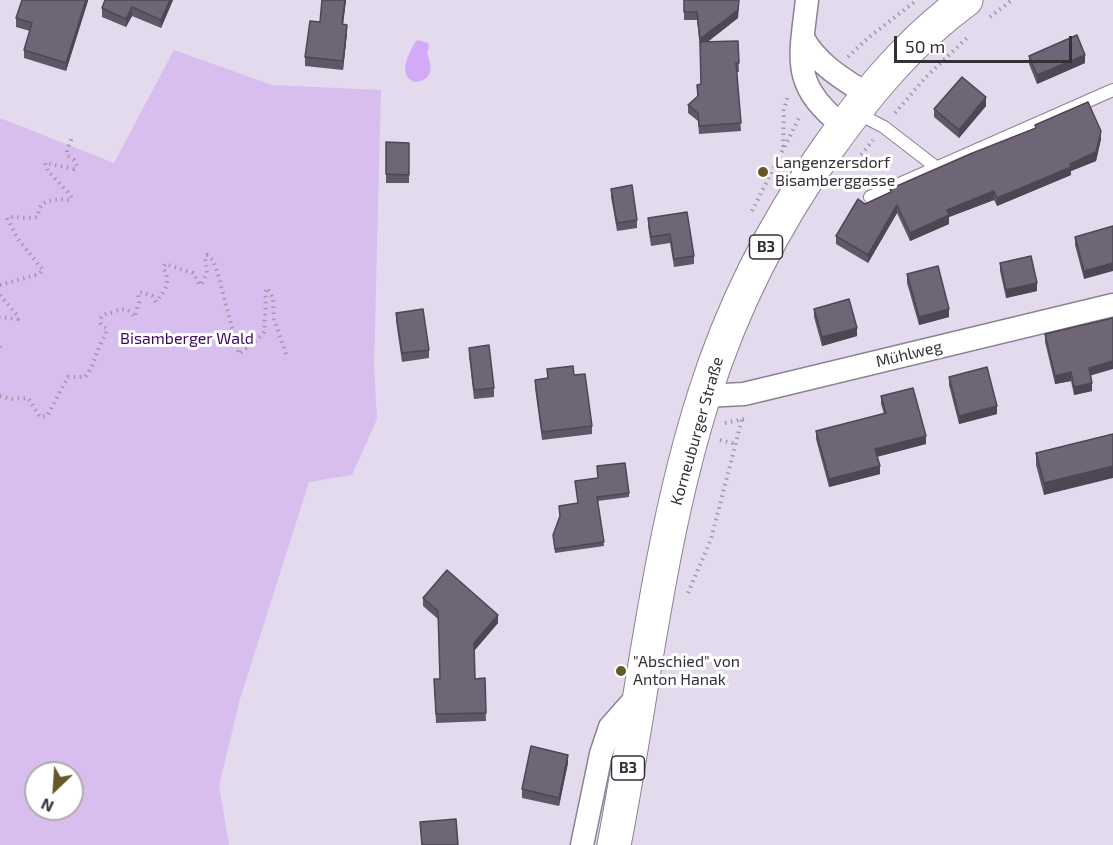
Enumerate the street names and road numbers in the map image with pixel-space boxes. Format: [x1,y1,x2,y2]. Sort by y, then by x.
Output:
road number: B3 [750,235,783,259]
street label: Mühlweg [874,337,944,371]
street label: Korneuburger Straße [667,355,727,507]
road number: B3 [612,756,644,780]

